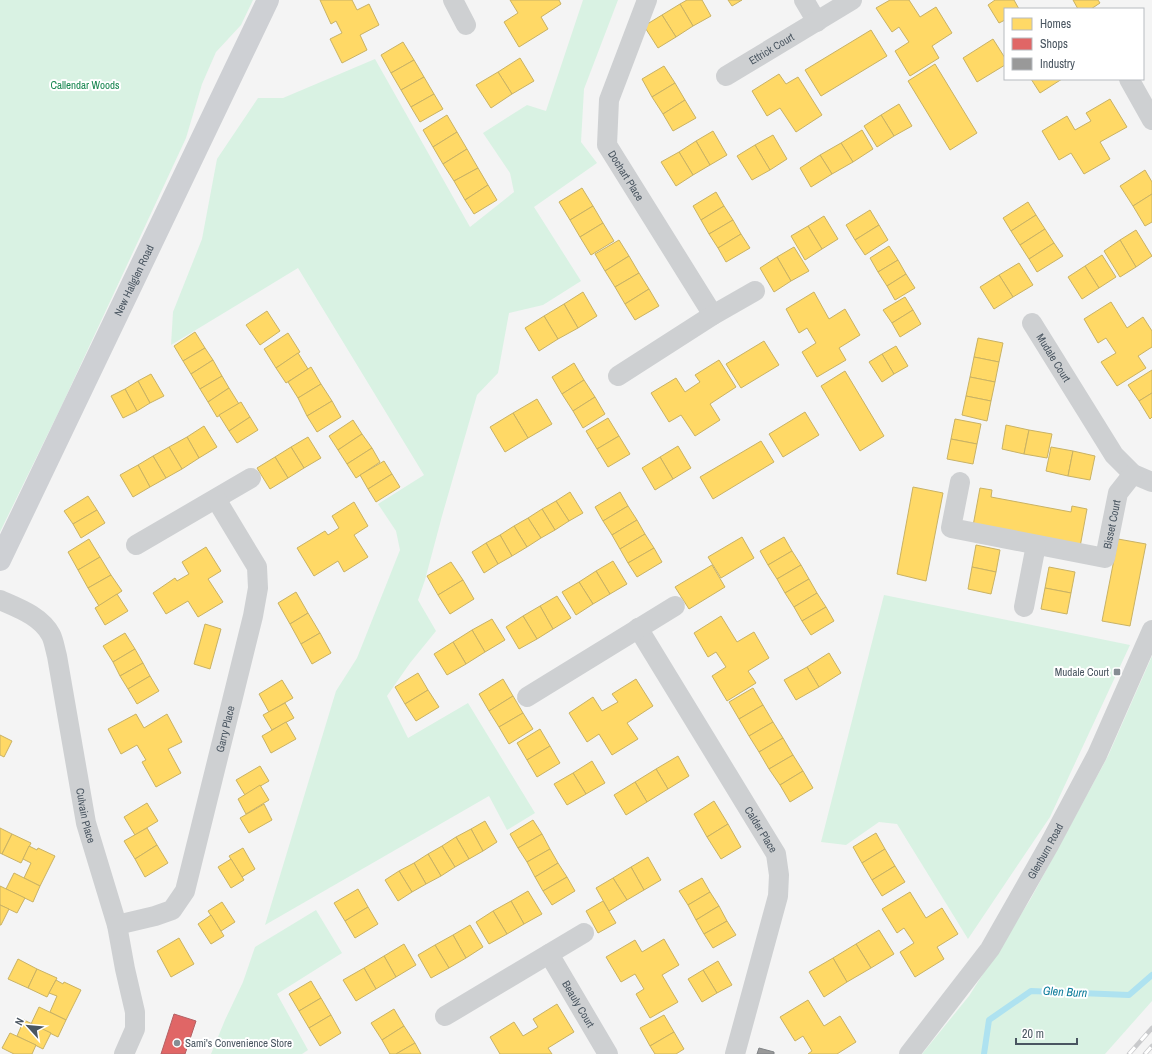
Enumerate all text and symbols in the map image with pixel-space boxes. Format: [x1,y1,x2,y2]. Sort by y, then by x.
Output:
legend [1004,8,1144,80]
text: Homes [1040,16,1071,32]
street label: Ettrick Court [746,29,797,68]
text: Shops [1040,36,1068,52]
text: Industry [1040,56,1075,72]
park label: Callendar Woods [50,78,120,92]
street label: Dochart Place [605,148,647,203]
street label: New Hallglen Road [111,242,157,318]
street label: Mudale Court [1033,331,1074,385]
street label: Bisset Court [1100,498,1124,550]
place label: Mudale Court [1055,665,1109,679]
marker: Mudale Court [1112,667,1122,677]
street label: Garry Place [213,704,238,754]
street label: Culvain Place [73,787,99,845]
street label: Calder Place [742,804,780,855]
street label: Glenburn Road [1024,821,1066,881]
street label: Beauly Court [559,978,598,1030]
water label: Glen Burn [1042,983,1088,1001]
north arrow [8,1006,48,1046]
text: N [11,1015,27,1028]
scale bar [1016,1020,1077,1046]
text: 20 m [1022,1026,1044,1042]
place label: Sami's Convenience Store [185,1036,292,1050]
marker: Sami's Convenience Store [172,1038,182,1048]

